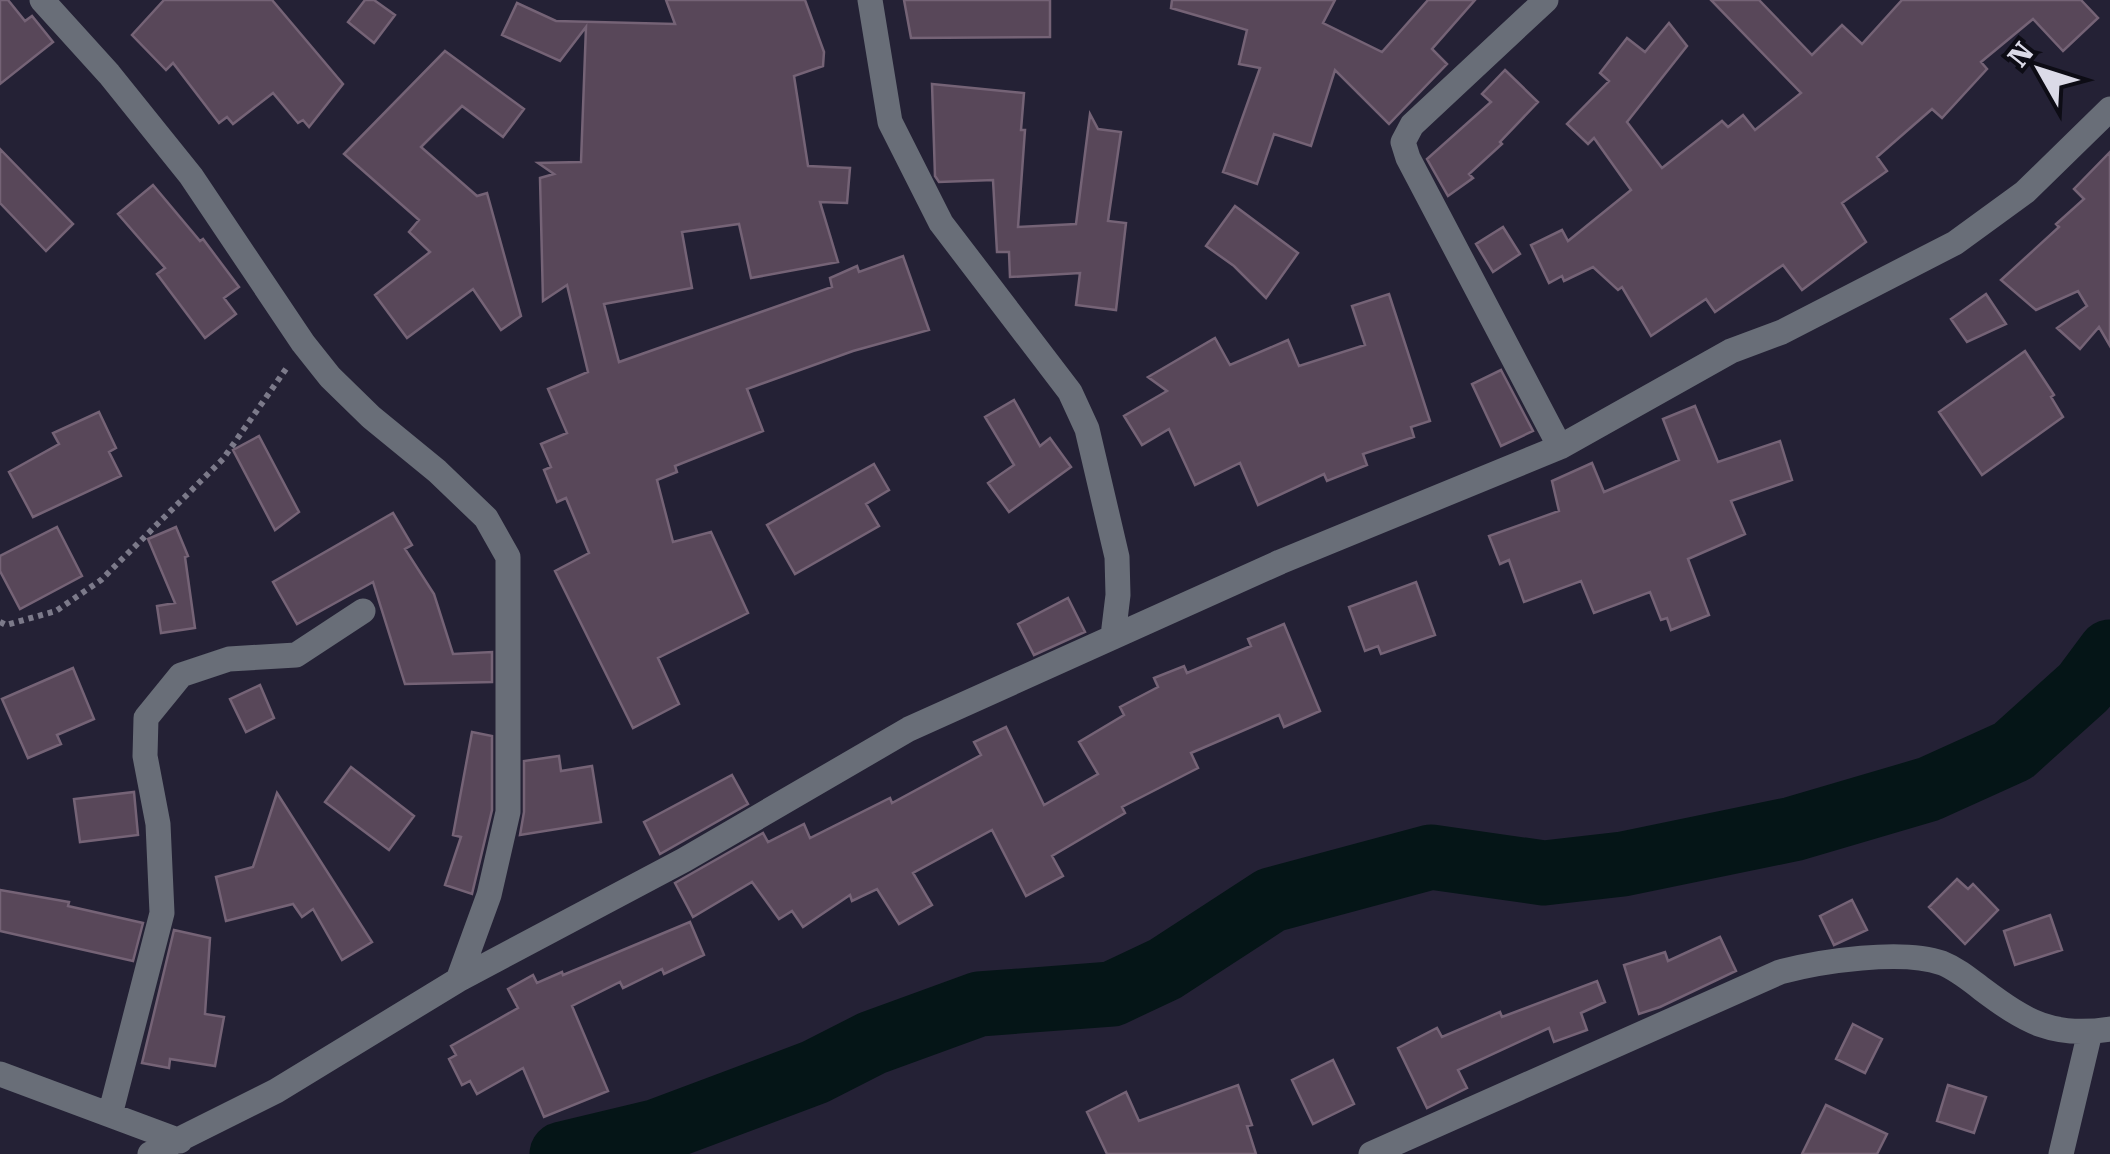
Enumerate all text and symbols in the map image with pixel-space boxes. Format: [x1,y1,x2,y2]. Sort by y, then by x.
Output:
north arrow [1990,20,2090,120]
text: N [2001,36,2041,73]

